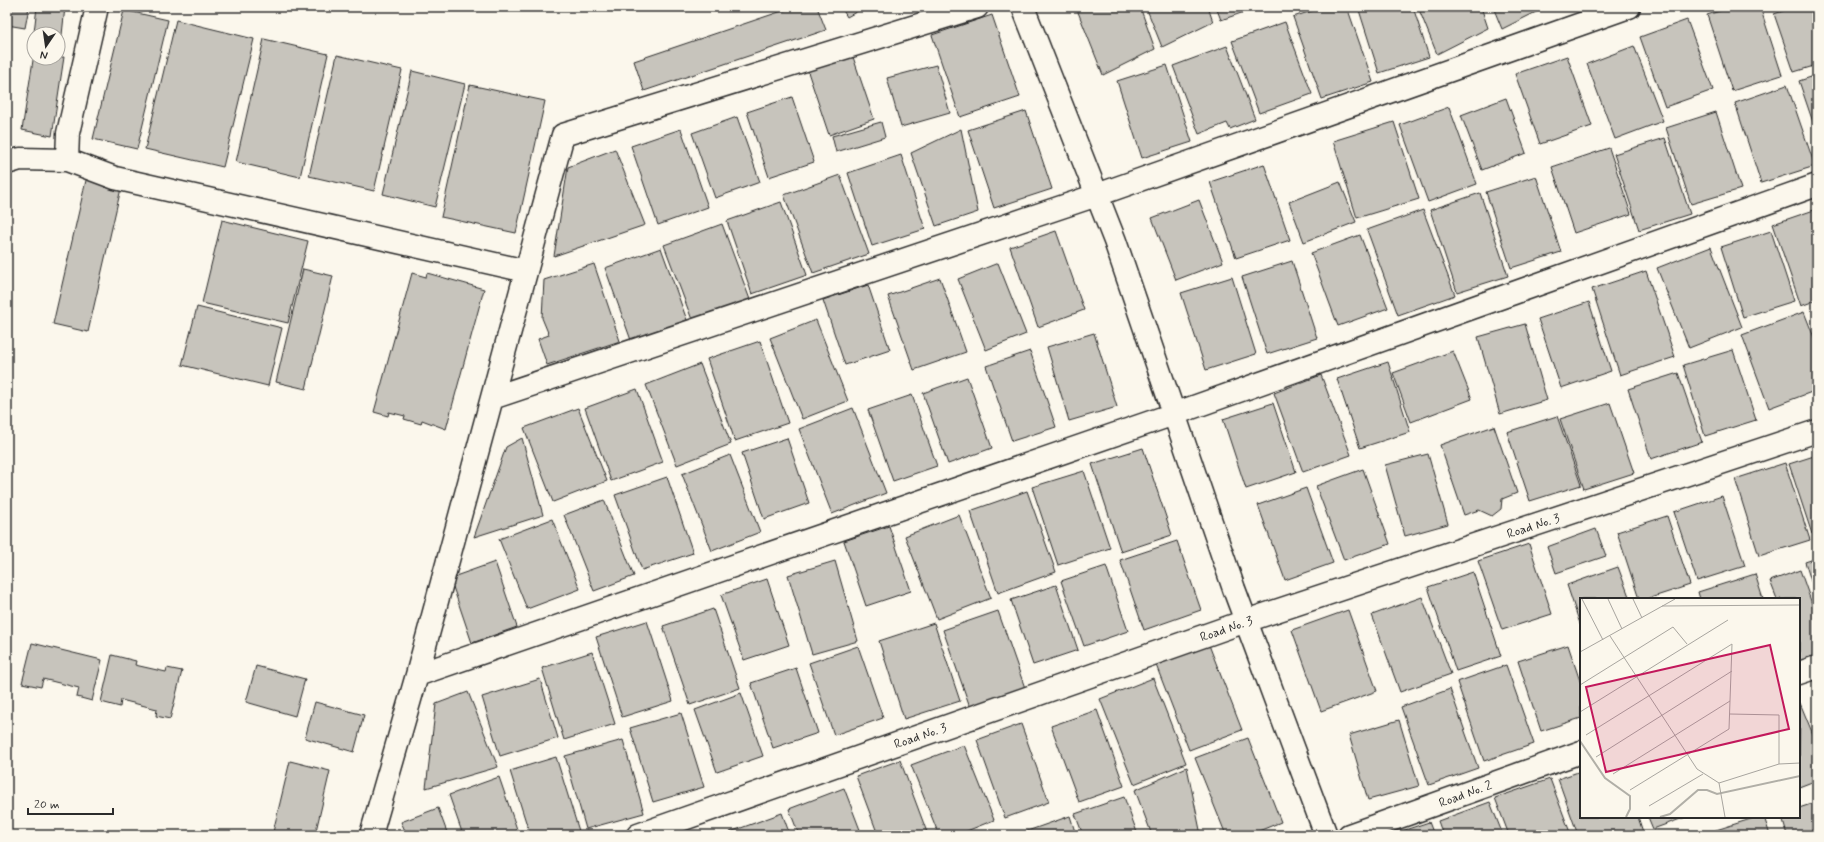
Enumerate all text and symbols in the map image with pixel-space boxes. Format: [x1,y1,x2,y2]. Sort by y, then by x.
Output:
north arrow [26,26,66,66]
text: N [39,47,49,62]
street label: Road No. 3 [1505,510,1562,543]
inset map [1580,598,1800,818]
street label: Road No. 3 [1198,612,1255,646]
street label: Road No. 3 [892,719,949,753]
street label: Road No. 2 [1437,777,1495,812]
scale bar [28,790,113,816]
text: 20 m [34,797,60,813]

